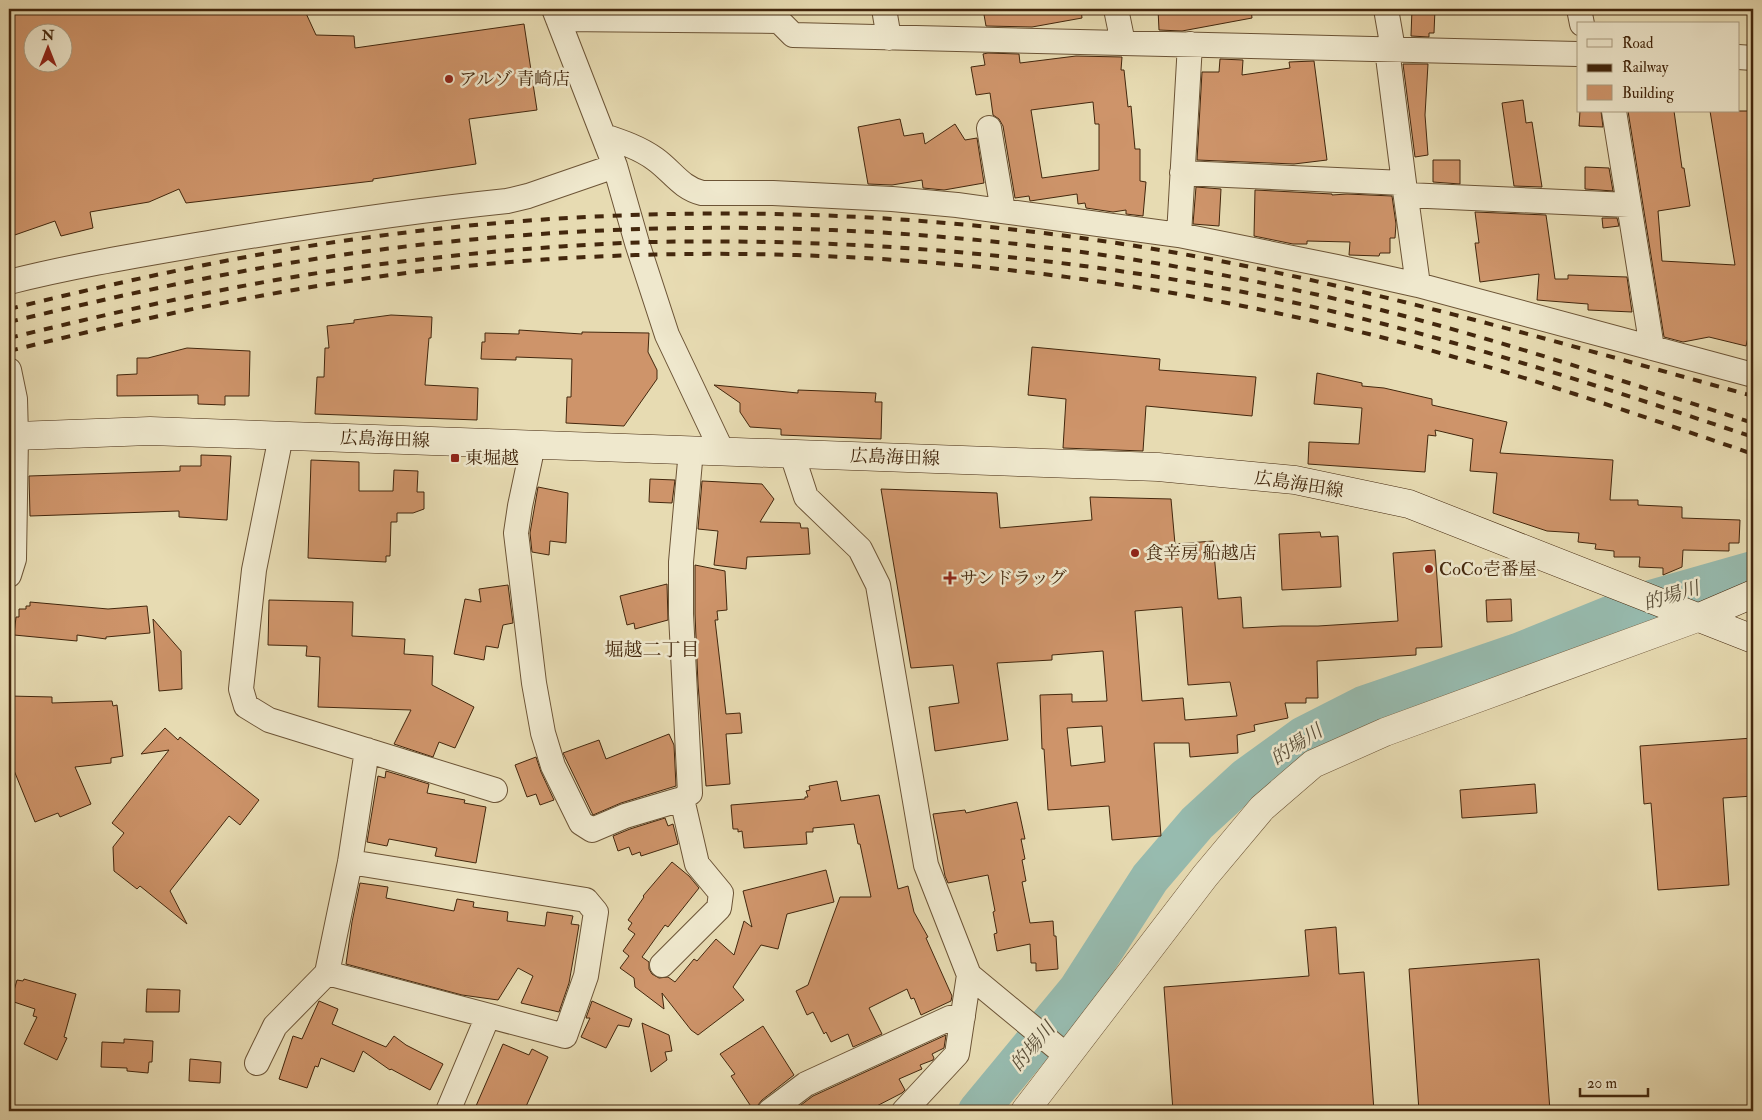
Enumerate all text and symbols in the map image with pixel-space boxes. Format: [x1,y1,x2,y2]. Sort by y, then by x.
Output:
north arrow [22,22,72,72]
legend [1577,22,1740,112]
text: N [41,27,55,44]
text: Road [1622,34,1654,53]
text: Railway [1622,58,1669,77]
place label: アルゾ 青崎店 [459,68,570,91]
marker: アルゾ 青崎店 [443,73,455,85]
text: Building [1622,84,1674,103]
street label: 広島海田線 [340,426,430,453]
street label: 広島海田線 [850,444,940,471]
place label: 東堀越 [465,447,519,470]
marker: 東堀越 [449,452,461,464]
street label: 広島海田線 [1253,466,1345,503]
place label: 食辛房 船越店 [1145,542,1257,565]
marker: 食辛房 船越店 [1129,547,1141,559]
place label: CoCo壱番屋 [1439,558,1537,581]
marker: CoCo壱番屋 [1423,563,1435,575]
place label: サンドラッグ [960,567,1067,590]
marker: サンドラッグ [944,572,956,584]
water label: 的場川 [1641,576,1704,616]
district label: 堀越二丁目 [604,638,700,662]
water label: 的場川 [1266,718,1329,770]
water label: 的場川 [1005,1016,1062,1076]
scale bar [1580,1065,1647,1097]
text: 20 m [1587,1074,1617,1093]

